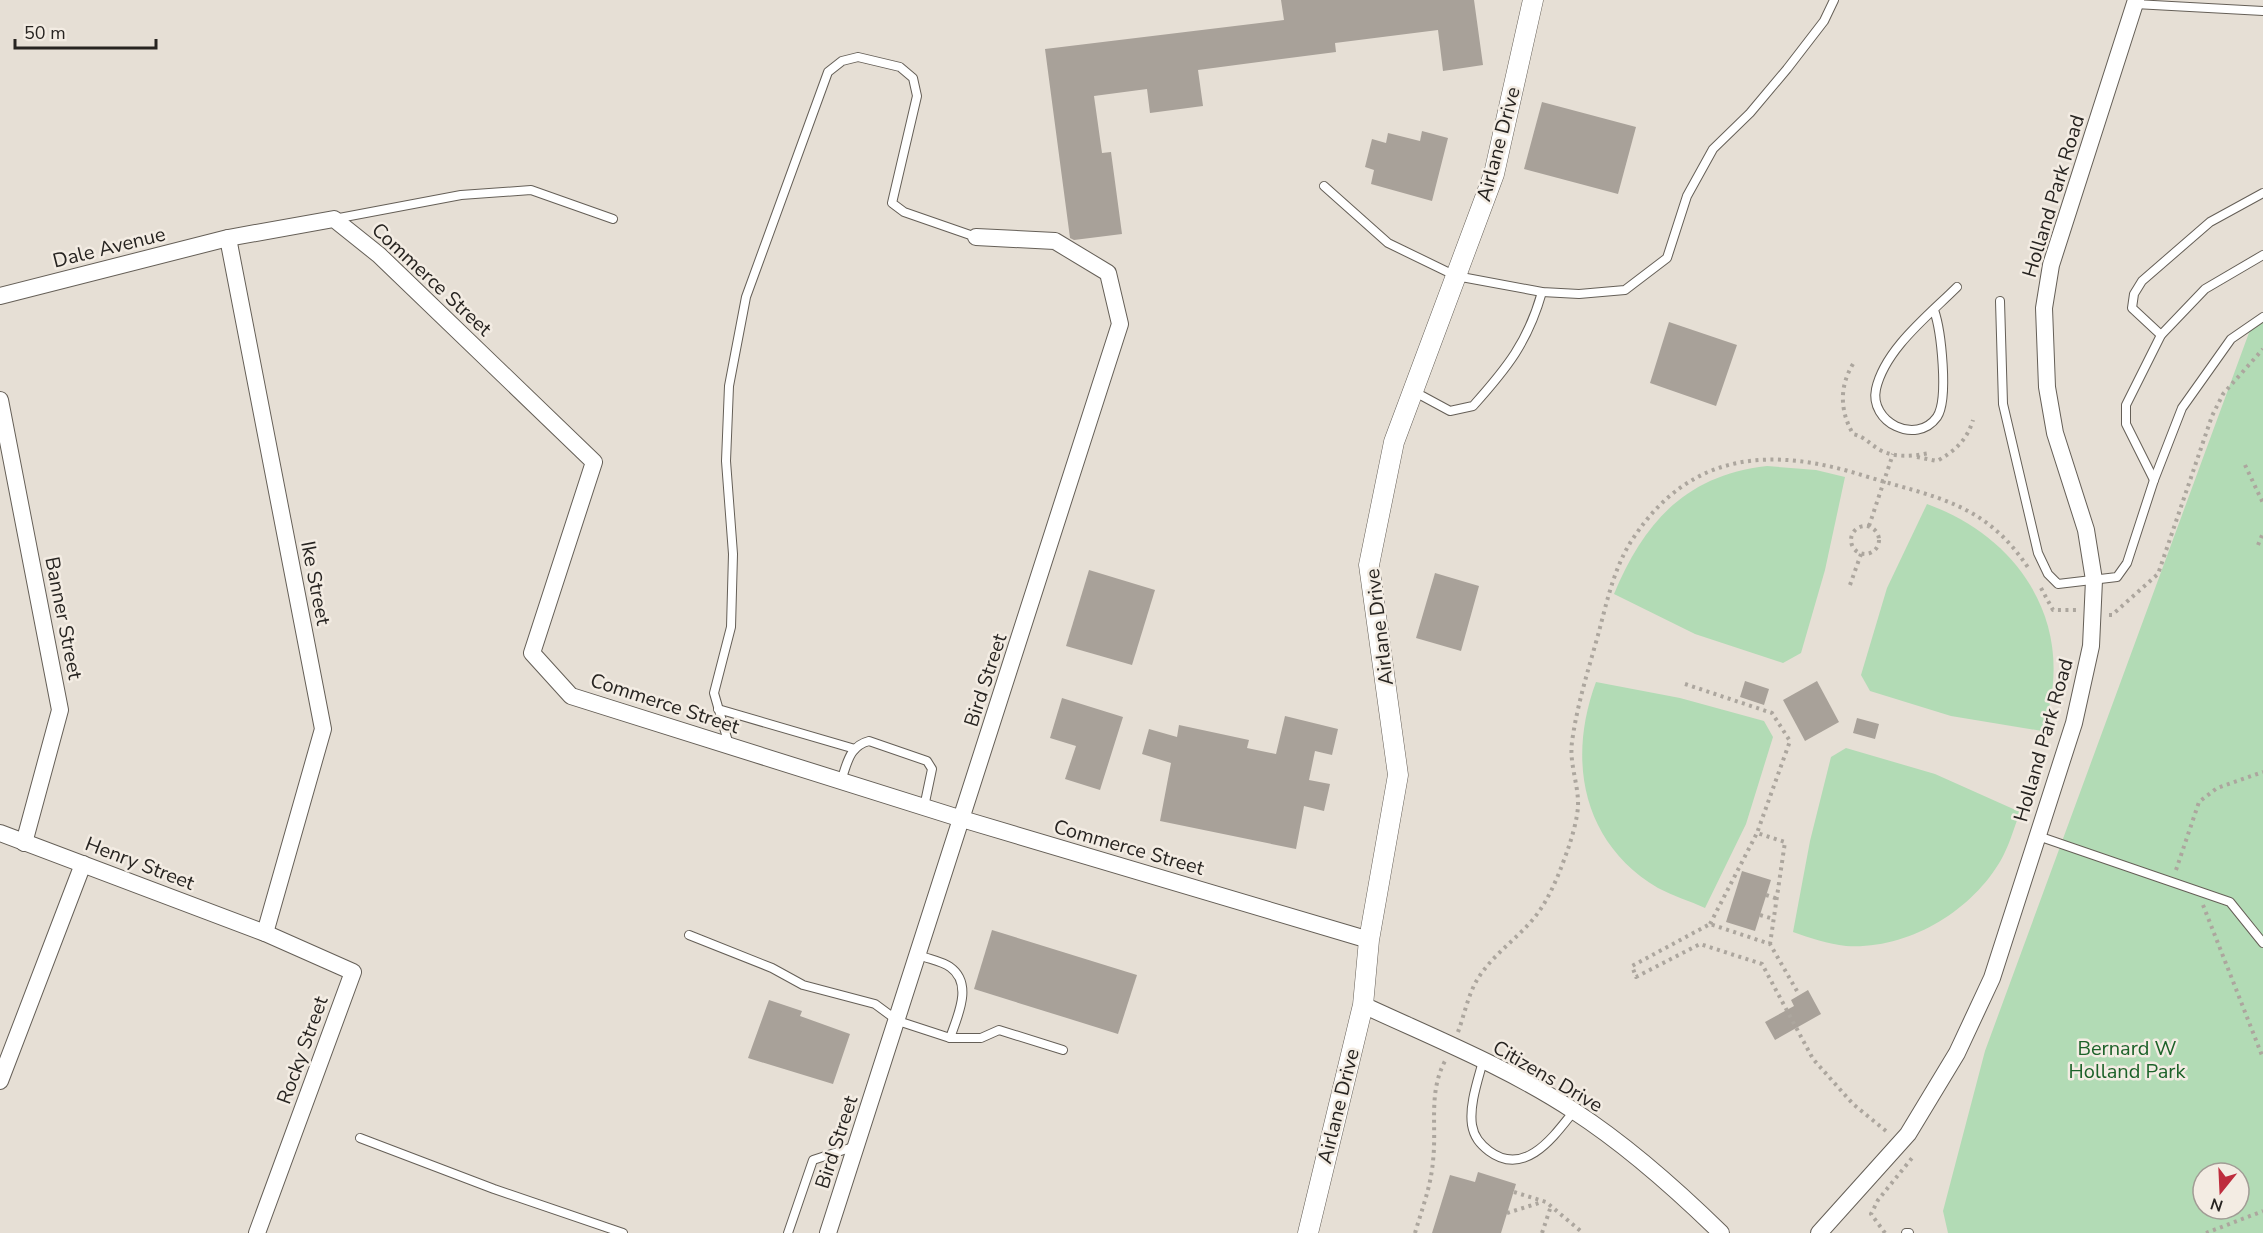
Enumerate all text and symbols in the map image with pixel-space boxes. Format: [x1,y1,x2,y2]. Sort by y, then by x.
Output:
scale bar [15,12,156,50]
text: 50 m [24,21,66,45]
street label: Airlane Drive [1470,84,1527,204]
street label: Holland Park Road [2016,112,2091,281]
street label: Commerce Street [366,217,498,343]
street label: Dale Avenue [50,220,168,275]
street label: Ike Street [294,539,337,628]
street label: Banner Street [38,554,89,683]
street label: Airlane Drive [1359,567,1400,687]
street label: Bird Street [958,629,1014,730]
street label: Holland Park Road [2007,655,2080,825]
street label: Commerce Street [587,667,744,741]
street label: Commerce Street [1051,813,1208,882]
street label: Henry Street [81,830,199,897]
street label: Rocky Street [270,991,335,1108]
street label: Citizens Drive [1488,1034,1608,1119]
park label: Bernard W Holland Park [2069,1035,2186,1085]
street label: Airlane Drive [1311,1046,1366,1166]
street label: Bird Street [809,1091,865,1192]
north arrow [2191,1161,2251,1221]
text: N [2208,1192,2226,1217]

